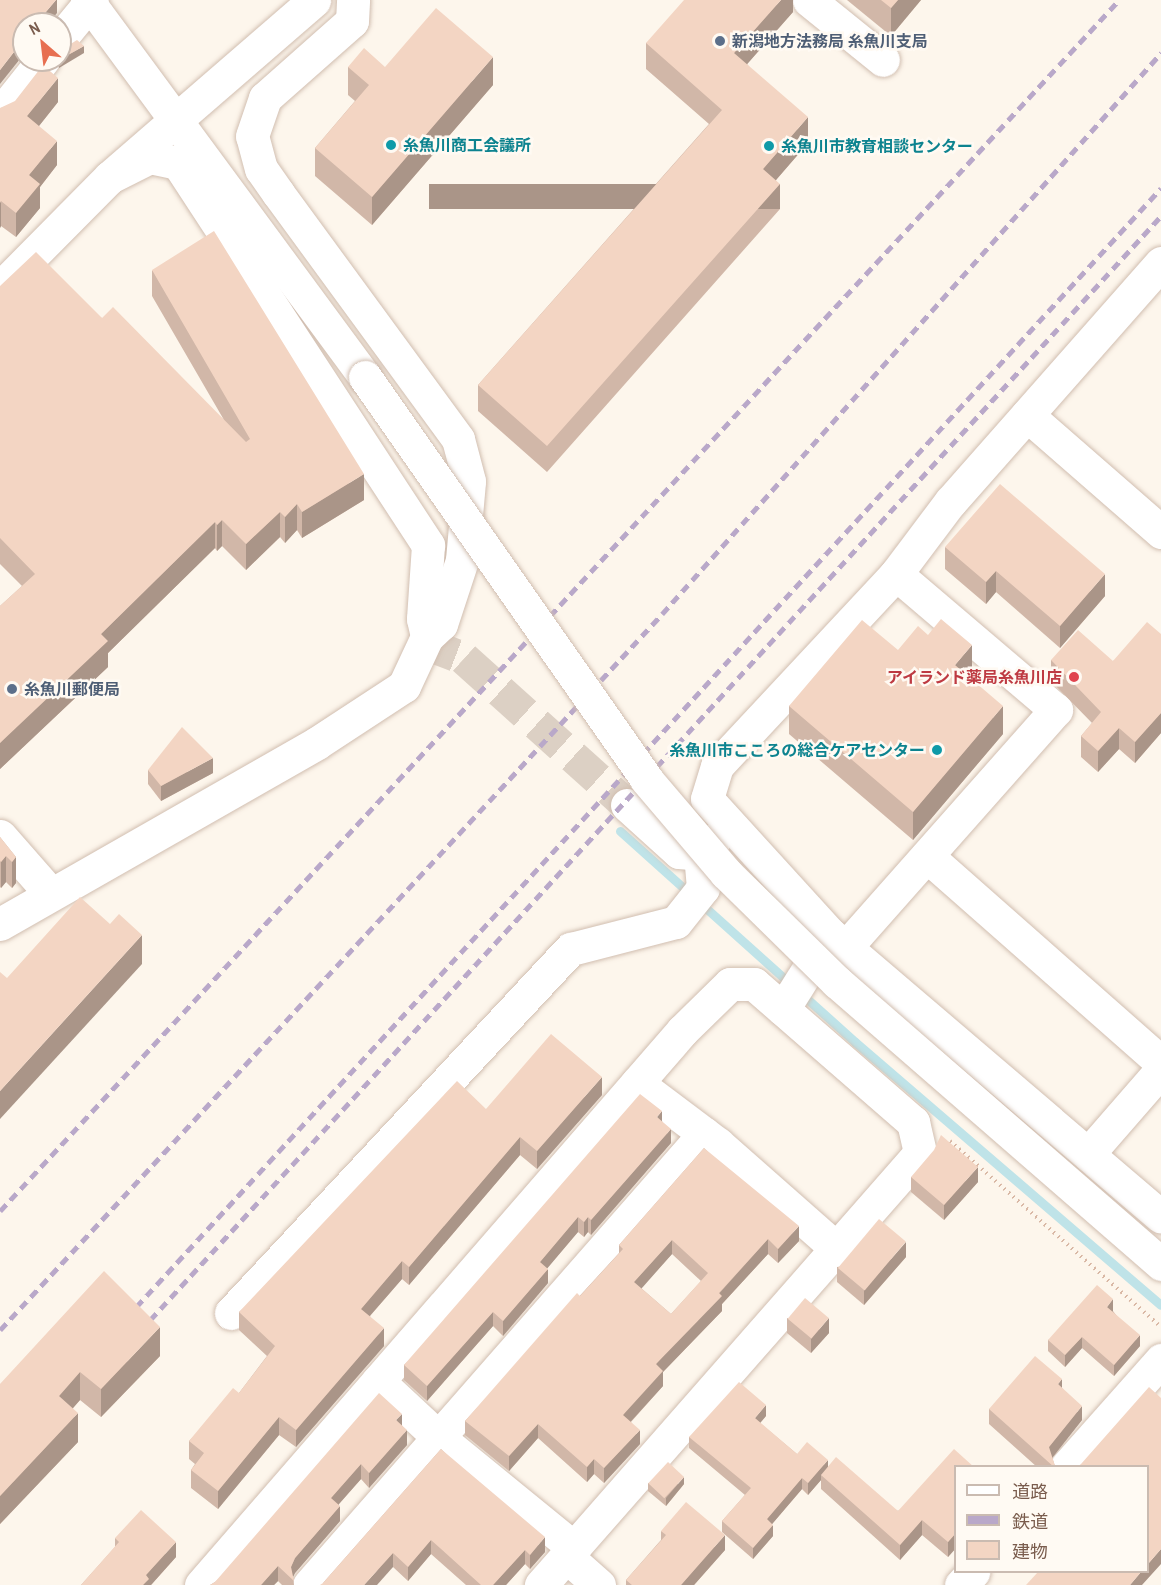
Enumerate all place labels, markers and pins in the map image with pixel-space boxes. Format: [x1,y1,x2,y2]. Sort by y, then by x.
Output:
place label: 新潟地方法務局 糸魚川支局 [732,31,928,51]
marker: 新潟地方法務局 糸魚川支局 [713,34,727,48]
place label: 糸魚川商工会議所 [403,135,531,155]
place label: 糸魚川市教育相談センター [781,136,973,156]
marker: 糸魚川商工会議所 [384,138,398,152]
marker: 糸魚川市教育相談センター [762,139,776,153]
place label: アイランド薬局糸魚川店 [886,667,1062,687]
marker: アイランド薬局糸魚川店 [1067,670,1081,684]
place label: 糸魚川郵便局 [24,679,120,699]
marker: 糸魚川郵便局 [5,682,19,696]
place label: 糸魚川市こころの総合ケアセンター [669,740,925,760]
marker: 糸魚川市こころの総合ケアセンター [930,743,944,757]

